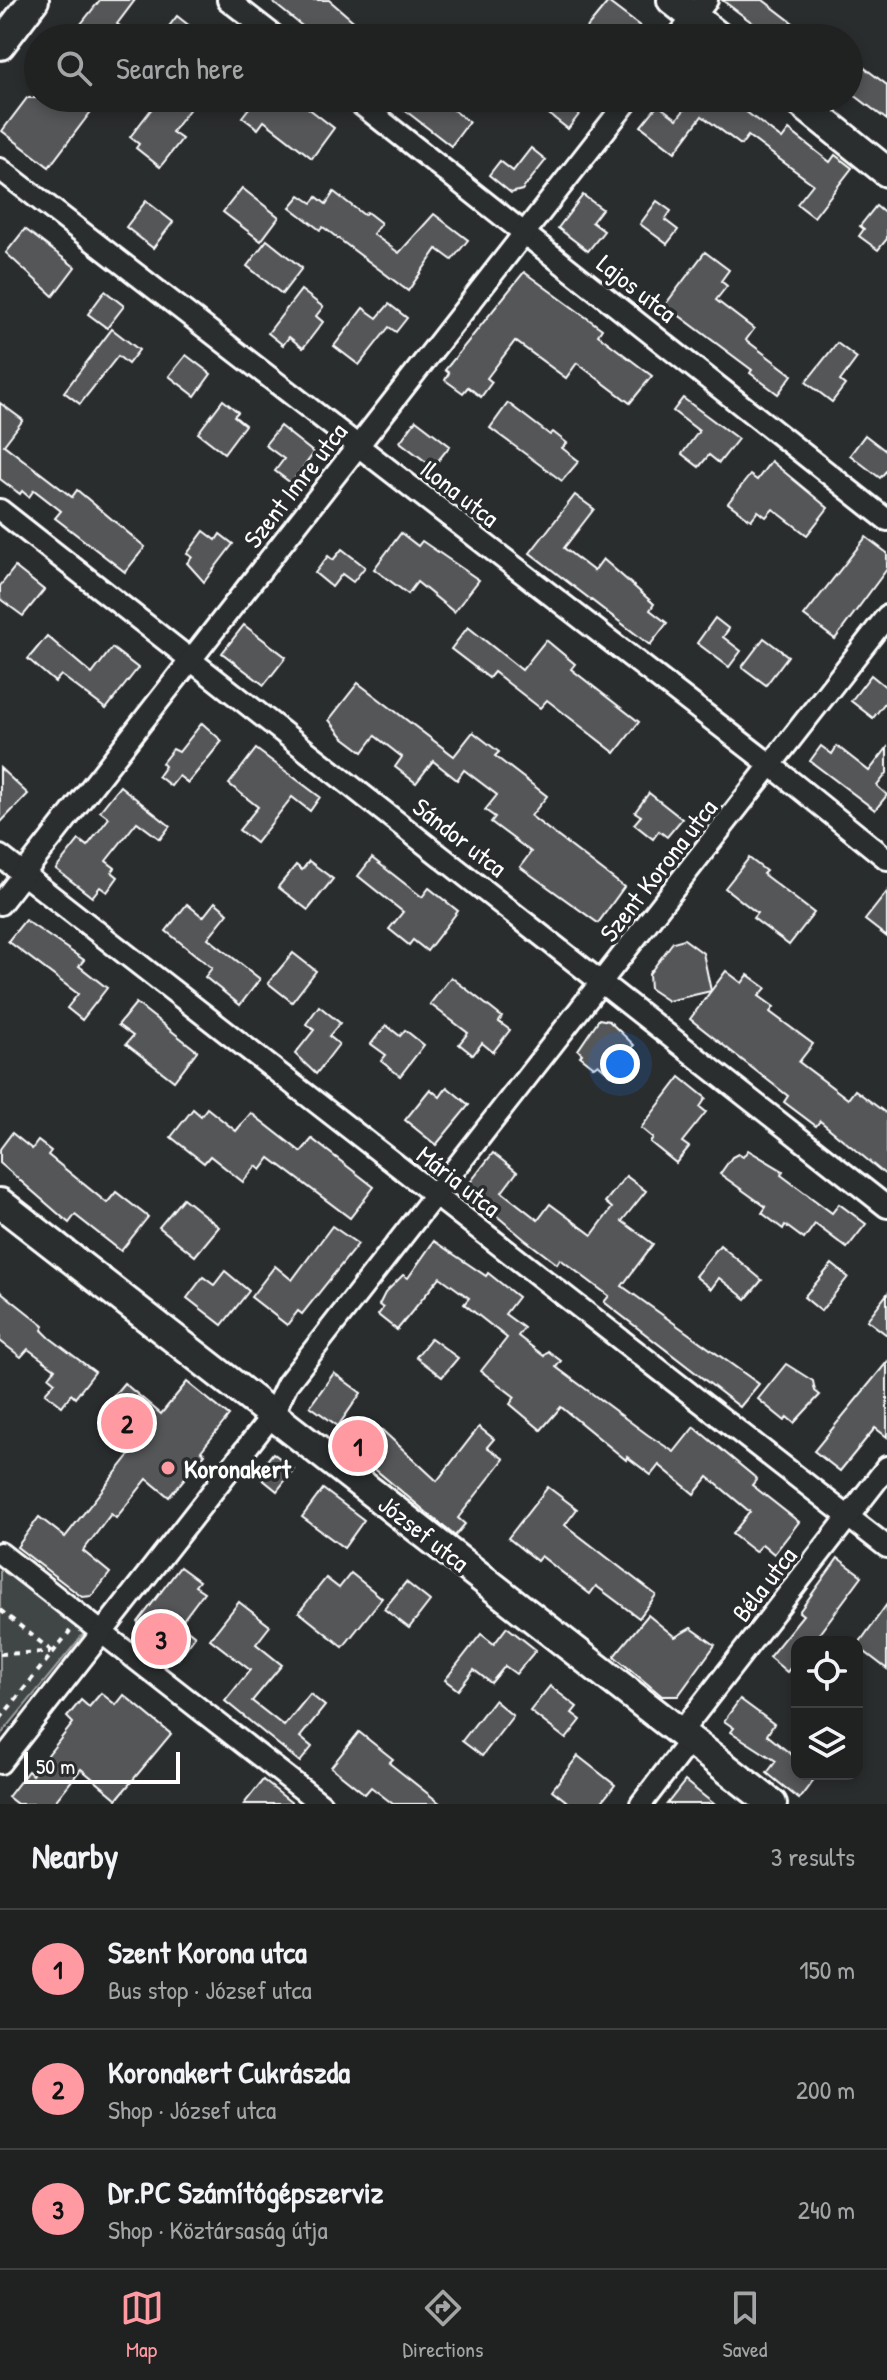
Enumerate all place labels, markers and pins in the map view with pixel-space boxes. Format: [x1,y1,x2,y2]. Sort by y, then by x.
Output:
pin: 2 [101,1393,153,1453]
pin: 1 [332,1416,384,1476]
place label: Koronakert [184,1451,292,1486]
marker: Koronakert [159,1459,177,1477]
pin: 3 [135,1609,187,1669]

